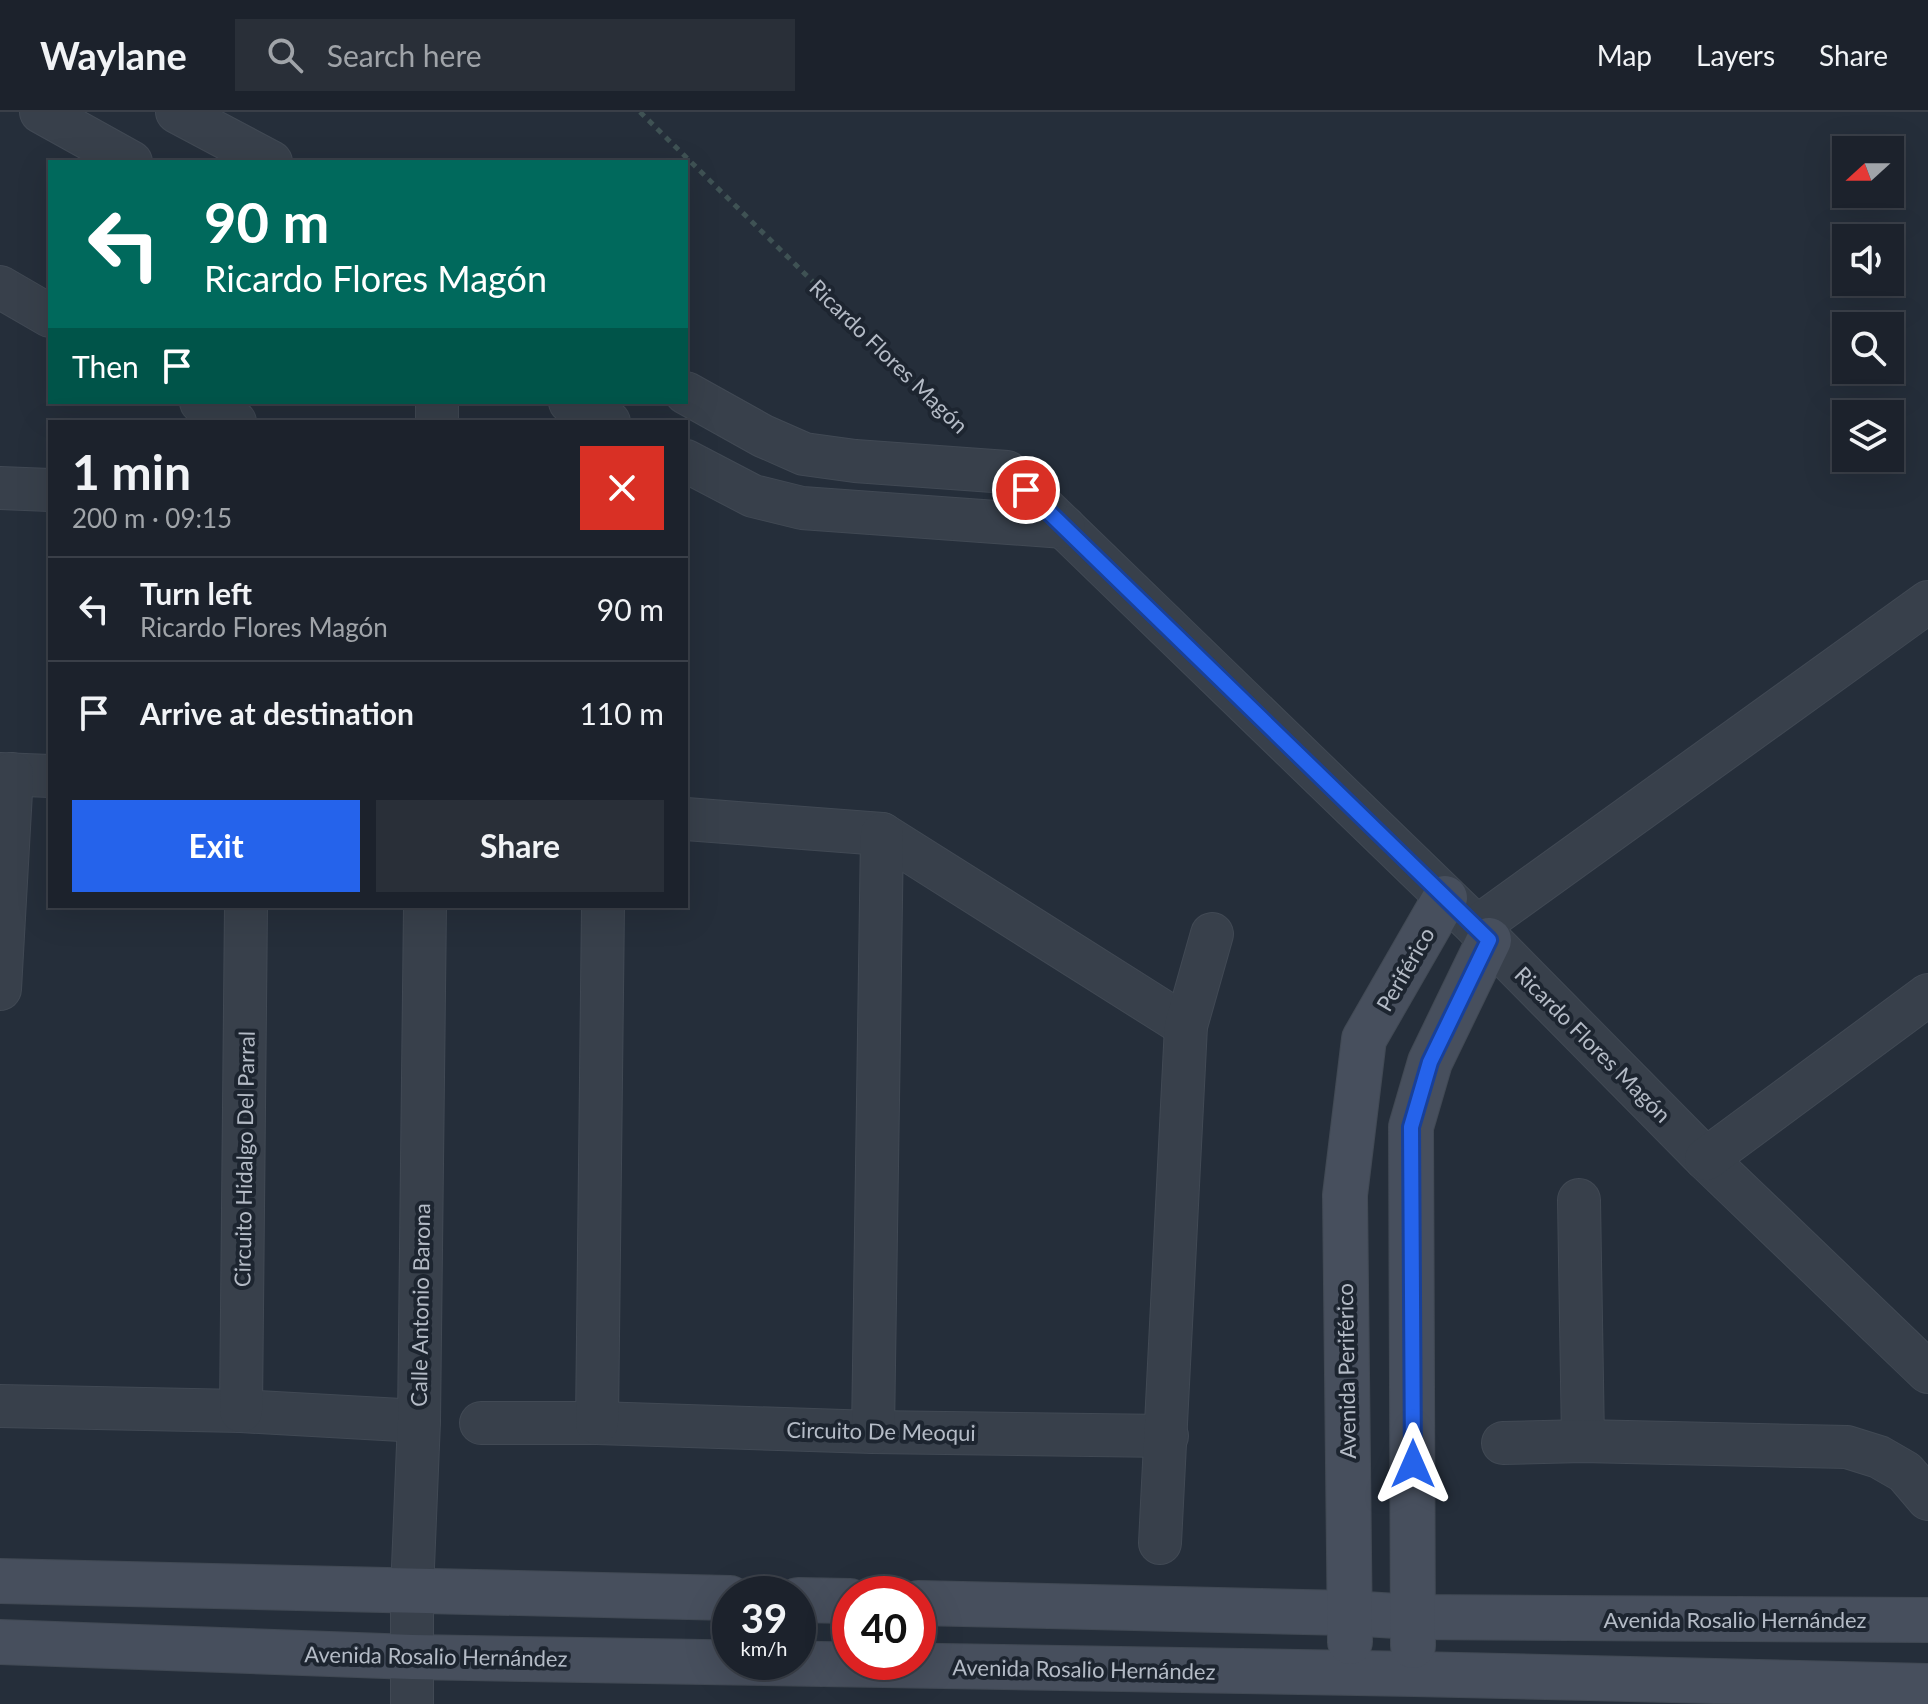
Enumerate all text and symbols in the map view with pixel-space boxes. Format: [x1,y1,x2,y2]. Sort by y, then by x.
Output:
search box [235,19,795,91]
text: Waylane [40,32,187,78]
icon: search [263,33,307,77]
text: Search here [327,37,482,73]
text: Map [1597,38,1652,72]
text: Layers [1696,38,1775,72]
text: Share [1819,38,1888,72]
north arrow [1832,136,1904,208]
map controls [1832,136,1904,472]
text: 90 m [204,188,329,255]
icon: left [72,192,176,296]
button: sound [1832,224,1904,296]
text: Ricardo Flores Magón [204,256,547,300]
street label: Ricardo Flores Magón [804,273,974,439]
button: search [1832,312,1904,384]
icon: arrive [155,344,199,388]
text: Then [72,348,139,384]
button: layers [1832,400,1904,472]
text: 1 min [72,443,191,500]
button: close [580,446,664,530]
pin [992,456,1060,524]
icon: arrive [1004,468,1048,512]
text: 200 m · 09:15 [72,502,232,534]
text: Turn left [140,575,252,611]
icon: left [72,587,116,631]
text: 90 m [597,591,664,627]
text: Ricardo Flores Magón [140,611,388,643]
icon: arrive [72,691,116,735]
text: Arrive at destination [140,695,414,731]
text: 110 m [579,695,664,731]
button: Exit [72,800,360,892]
button: Share [376,800,664,892]
street label: Periférico [1370,922,1440,1016]
street label: Ricardo Flores Magón [1509,960,1677,1128]
street label: Circuito Hidalgo Del Parral [228,1031,260,1287]
street label: Calle Antonio Barona [405,1203,435,1407]
street label: Avenida Periférico [1331,1283,1361,1459]
street label: Circuito De Meoqui [786,1416,976,1446]
position arrow [1371,1422,1455,1506]
speed limit sign: 40 [832,1576,936,1680]
text: 39 [741,1594,787,1642]
street label: Avenida Rosalio Hernández [1603,1606,1867,1633]
text: km/h [741,1636,787,1660]
street label: Avenida Rosalio Hernández [304,1640,568,1672]
street label: Avenida Rosalio Hernández [952,1653,1216,1685]

